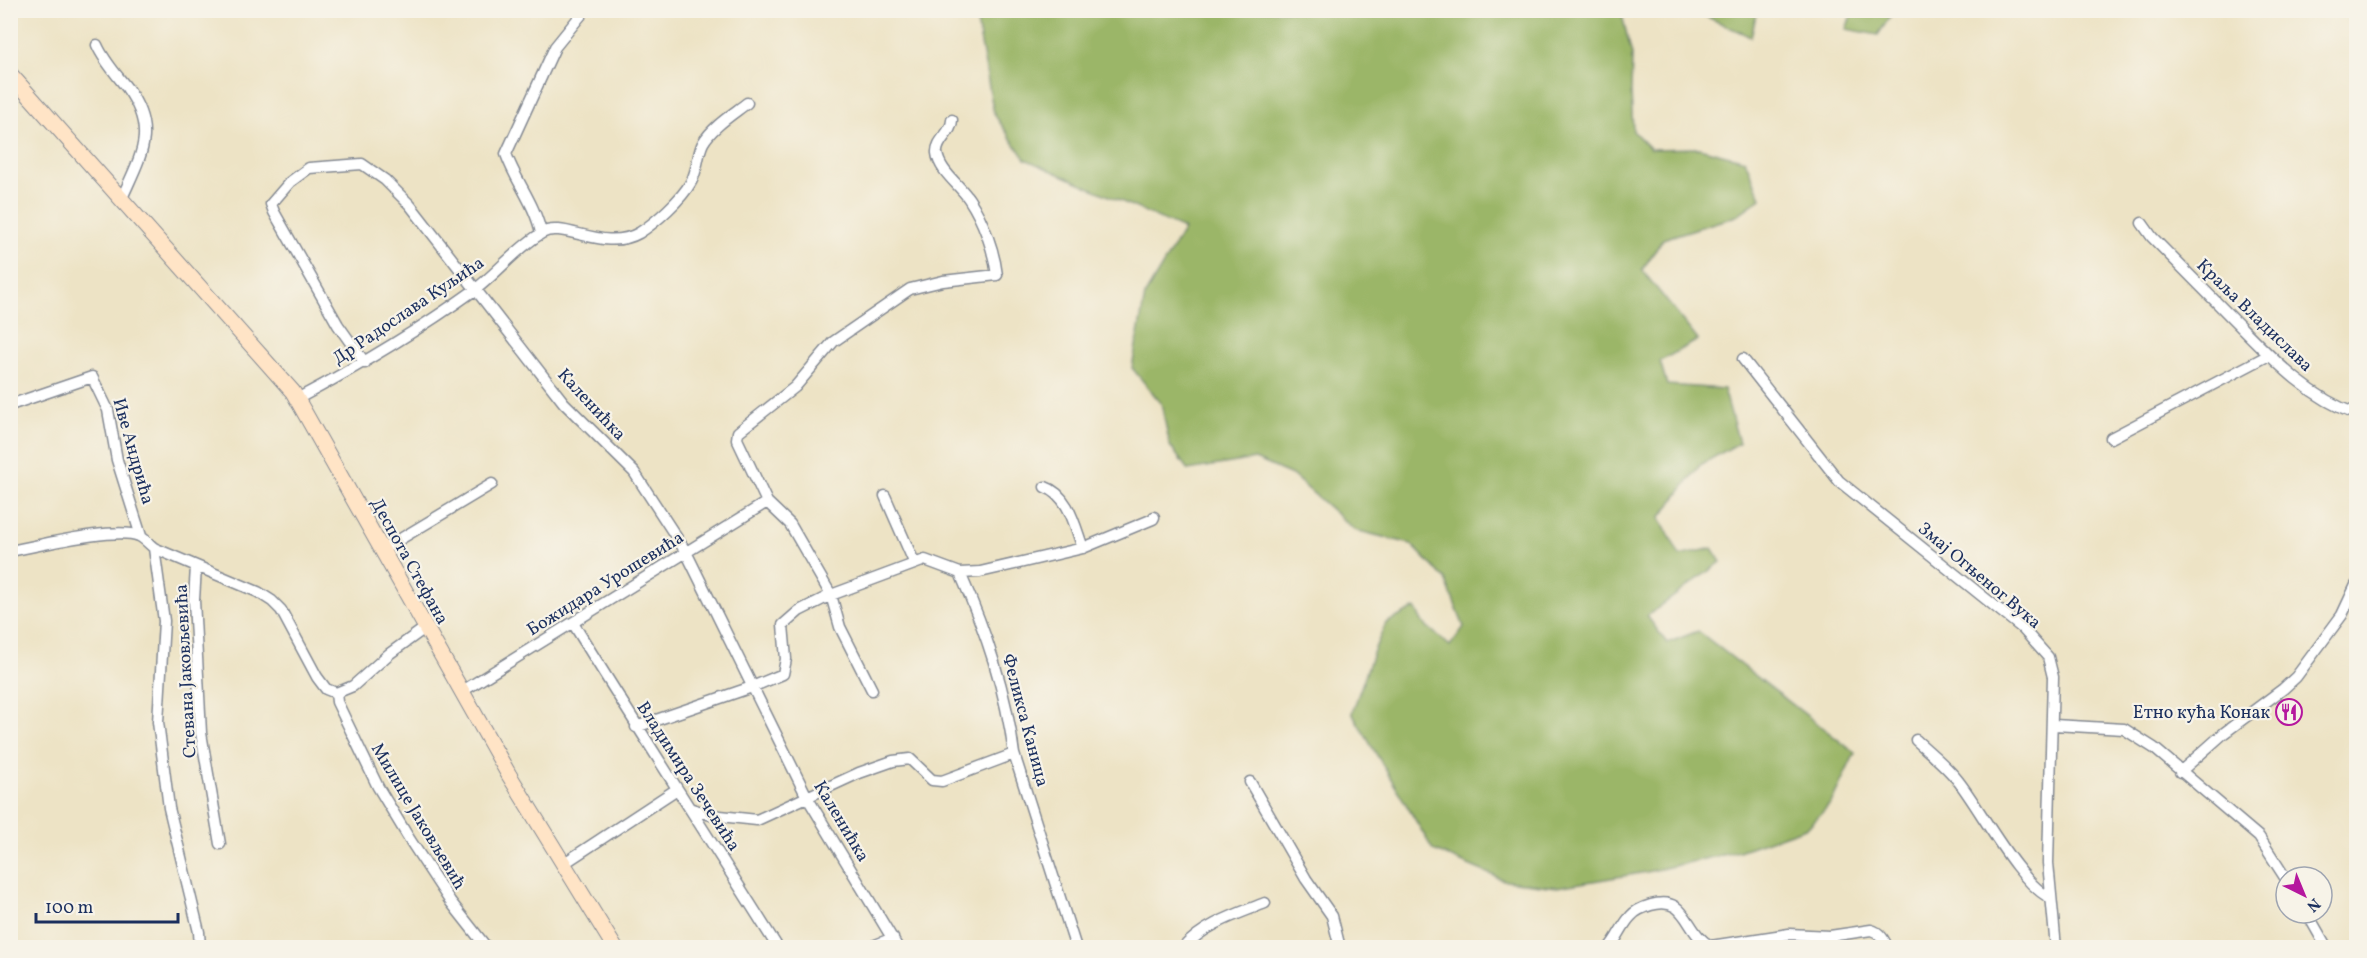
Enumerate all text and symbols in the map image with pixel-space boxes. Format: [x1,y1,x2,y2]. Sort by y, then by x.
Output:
street label: Др Радослава Куљића [328,251,490,371]
street label: Краља Владислава [2190,254,2318,378]
street label: Каленићка [551,363,631,447]
street label: Иве Андрића [105,395,160,508]
street label: Деспота Стефана [363,494,454,630]
street label: Змај Огњеног Вука [1912,517,2046,635]
street label: Божидара Урошевића [523,526,689,643]
street label: Стевана Јаковљевића [169,583,204,759]
street label: Феликса Каница [995,651,1054,790]
street label: Владимира Зечевића [630,697,746,857]
restaurant icon: Етно кућа Конак [2274,697,2304,727]
place label: Етно кућа Конак [2133,701,2270,726]
street label: Милице Јаковљевић [364,739,472,895]
street label: Каленићка [807,776,875,867]
north arrow [2274,865,2334,925]
scale bar [36,886,178,924]
text: N [2301,892,2325,917]
text: 100 m [45,896,94,921]

